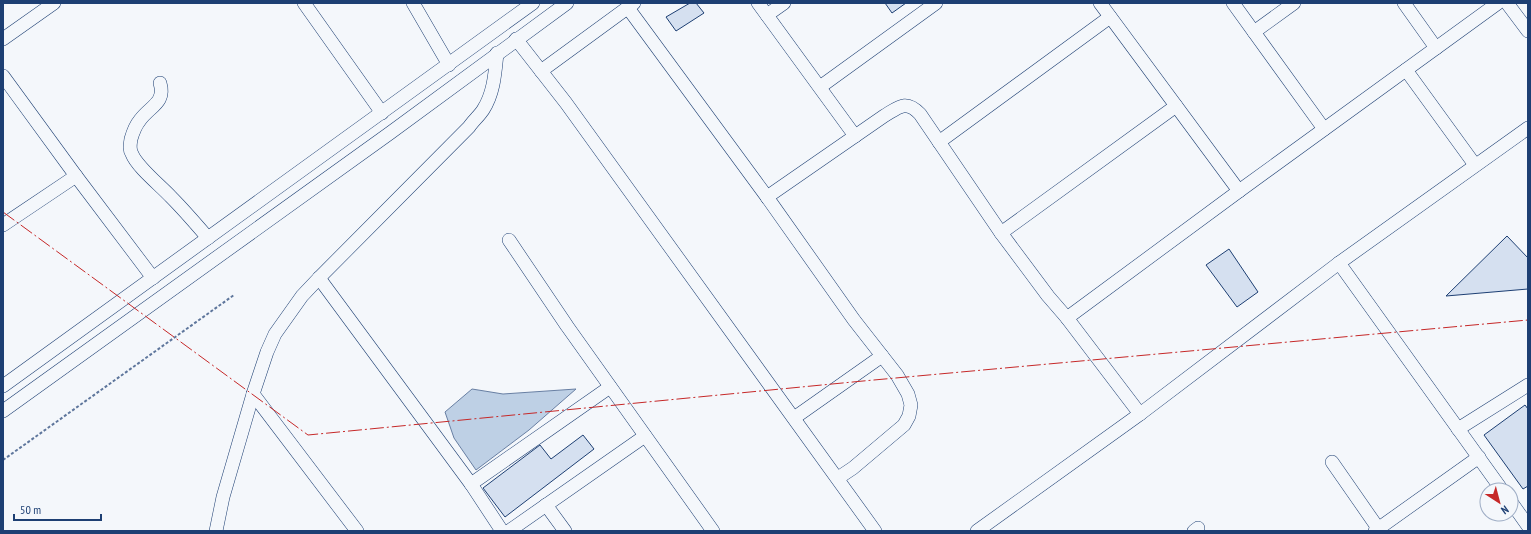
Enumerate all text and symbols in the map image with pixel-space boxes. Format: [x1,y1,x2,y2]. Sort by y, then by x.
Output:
north arrow [1479,482,1519,522]
scale bar [14,496,101,522]
text: 50 m [20,502,41,517]
text: N [1498,503,1511,518]

